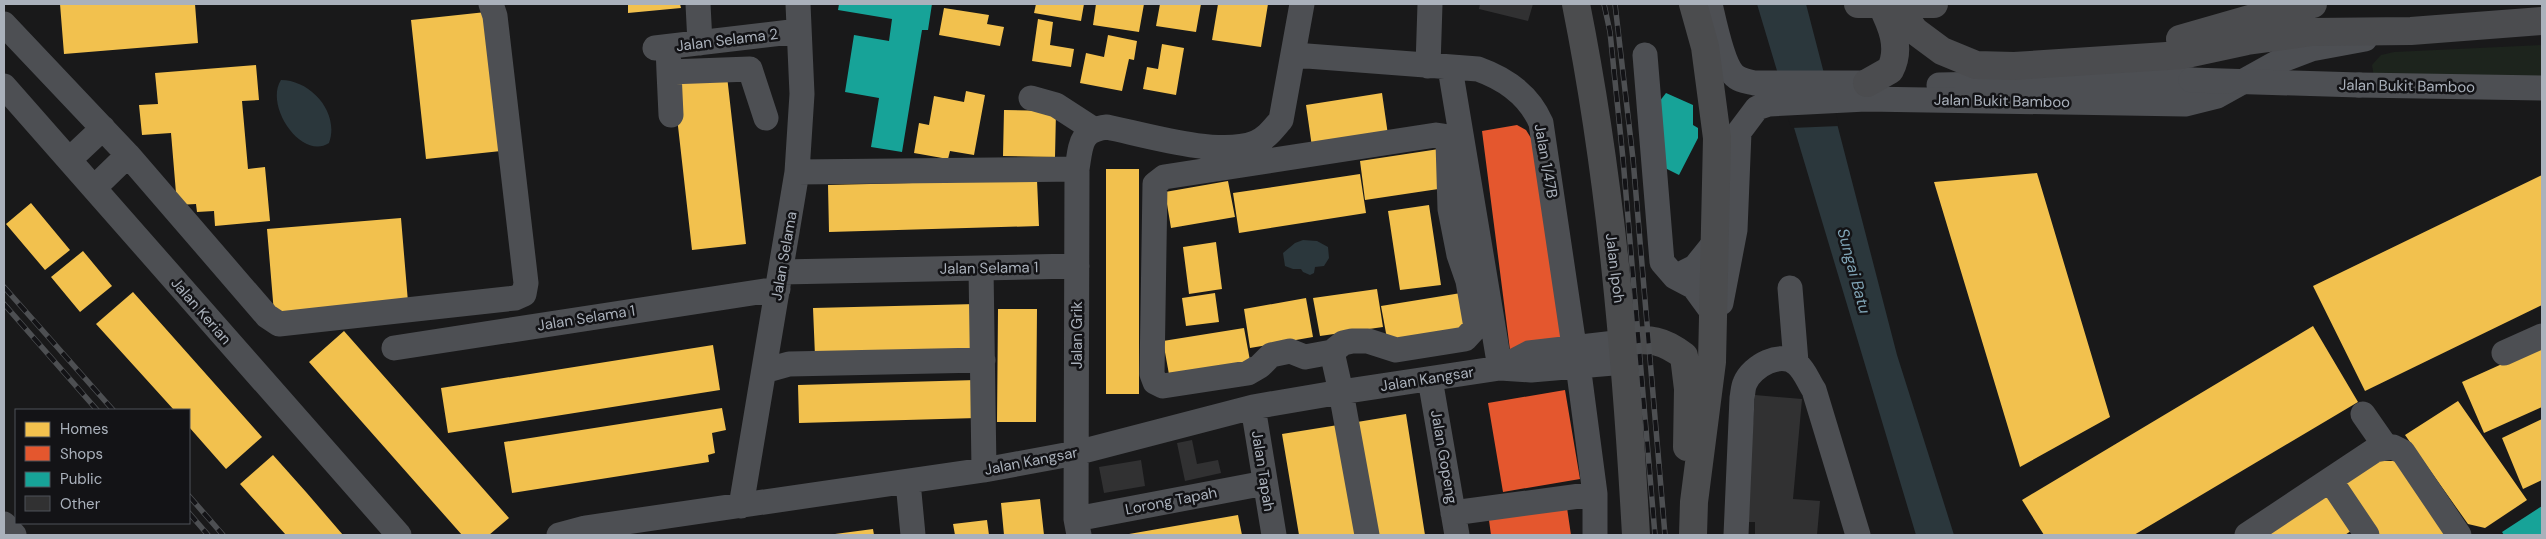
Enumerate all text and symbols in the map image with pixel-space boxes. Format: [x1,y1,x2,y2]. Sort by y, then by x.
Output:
street label: Jalan Selama 2 [675,24,779,56]
street label: Jalan Bukit Bamboo [2339,75,2475,97]
street label: Jalan Bukit Bamboo [1934,90,2070,112]
street label: Jalan 1/47B [1530,122,1562,200]
street label: Jalan Selama [766,210,802,302]
water label: Sungai Batu [1833,226,1875,316]
street label: Jalan Ipoh [1601,232,1629,304]
street label: Jalan Selama 1 [939,257,1039,279]
street label: Jalan Kerian [166,273,236,349]
street label: Jalan Selama 1 [536,300,636,336]
street label: Jalan Grik [1067,301,1087,369]
street label: Jalan Kangsar [1379,362,1476,396]
legend [15,409,190,524]
street label: Jalan Gopeng [1426,409,1462,505]
text: Homes [60,419,109,439]
street label: Jalan Tapah [1247,429,1279,513]
street label: Jalan Kangsar [983,442,1080,480]
text: Shops [60,444,103,464]
text: Public [60,469,102,489]
street label: Lorong Tapah [1123,482,1219,520]
text: Other [60,494,101,514]

